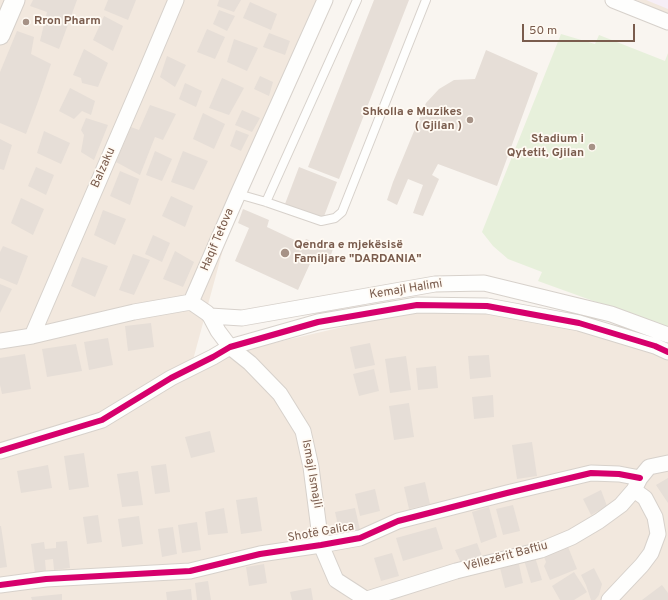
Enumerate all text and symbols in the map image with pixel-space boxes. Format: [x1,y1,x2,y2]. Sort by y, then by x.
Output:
place label: Rron Pharm [34,15,101,29]
scale bar [524,16,637,42]
marker: Rron Pharm [21,17,31,27]
text: 50 m [529,23,557,39]
place label: Shkolla e Muzikes ( Gjilan ) [362,106,462,134]
marker: Shkolla e Muzikes ( Gjilan ) [465,115,475,125]
place label: Stadium i Qytetit, Gjilan [507,133,584,161]
marker: Stadium i Qytetit, Gjilan [587,142,597,152]
street label: Balzaku [89,146,119,190]
street label: Haqif Tetova [198,207,238,273]
place label: Qendra e mjekësisë Familjare "DARDANIA" [294,239,421,267]
marker: Qendra e mjekësisë Familjare "DARDANIA" [279,247,291,259]
street label: Kemajl Halimi [368,277,444,303]
street label: Ismajl Ismajli [298,438,324,510]
street label: Shotë Galica [287,520,355,546]
street label: Vëllezërit Baftiu [463,539,549,575]

